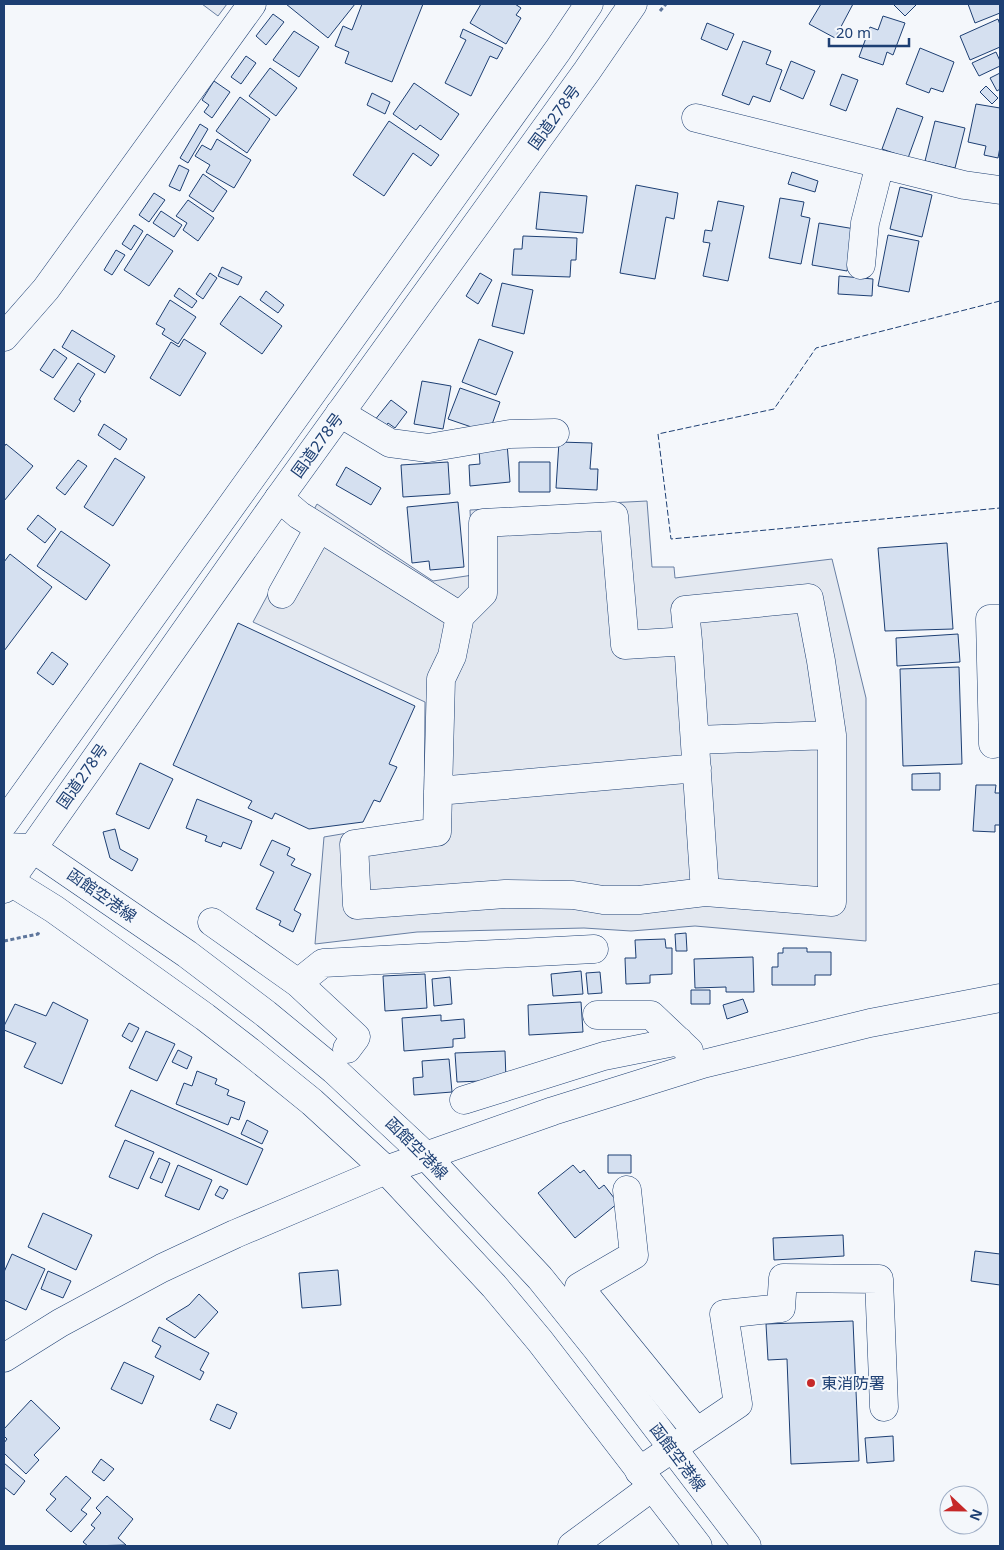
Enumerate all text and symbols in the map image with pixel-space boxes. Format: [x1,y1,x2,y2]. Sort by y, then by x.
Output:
scale bar [829,15,909,47]
text: 20 m [836,22,871,42]
street label: 国道278号 [523,80,585,154]
street label: 国道278号 [286,408,348,482]
street label: 国道278号 [51,739,113,813]
street label: 函館空港線 [63,863,141,927]
street label: 函館空港線 [381,1112,453,1184]
place label: 東消防署 [821,1372,885,1394]
marker: 東消防署 [805,1377,817,1389]
street label: 函館空港線 [645,1418,711,1496]
north arrow [939,1485,989,1535]
text: N [966,1506,987,1524]

